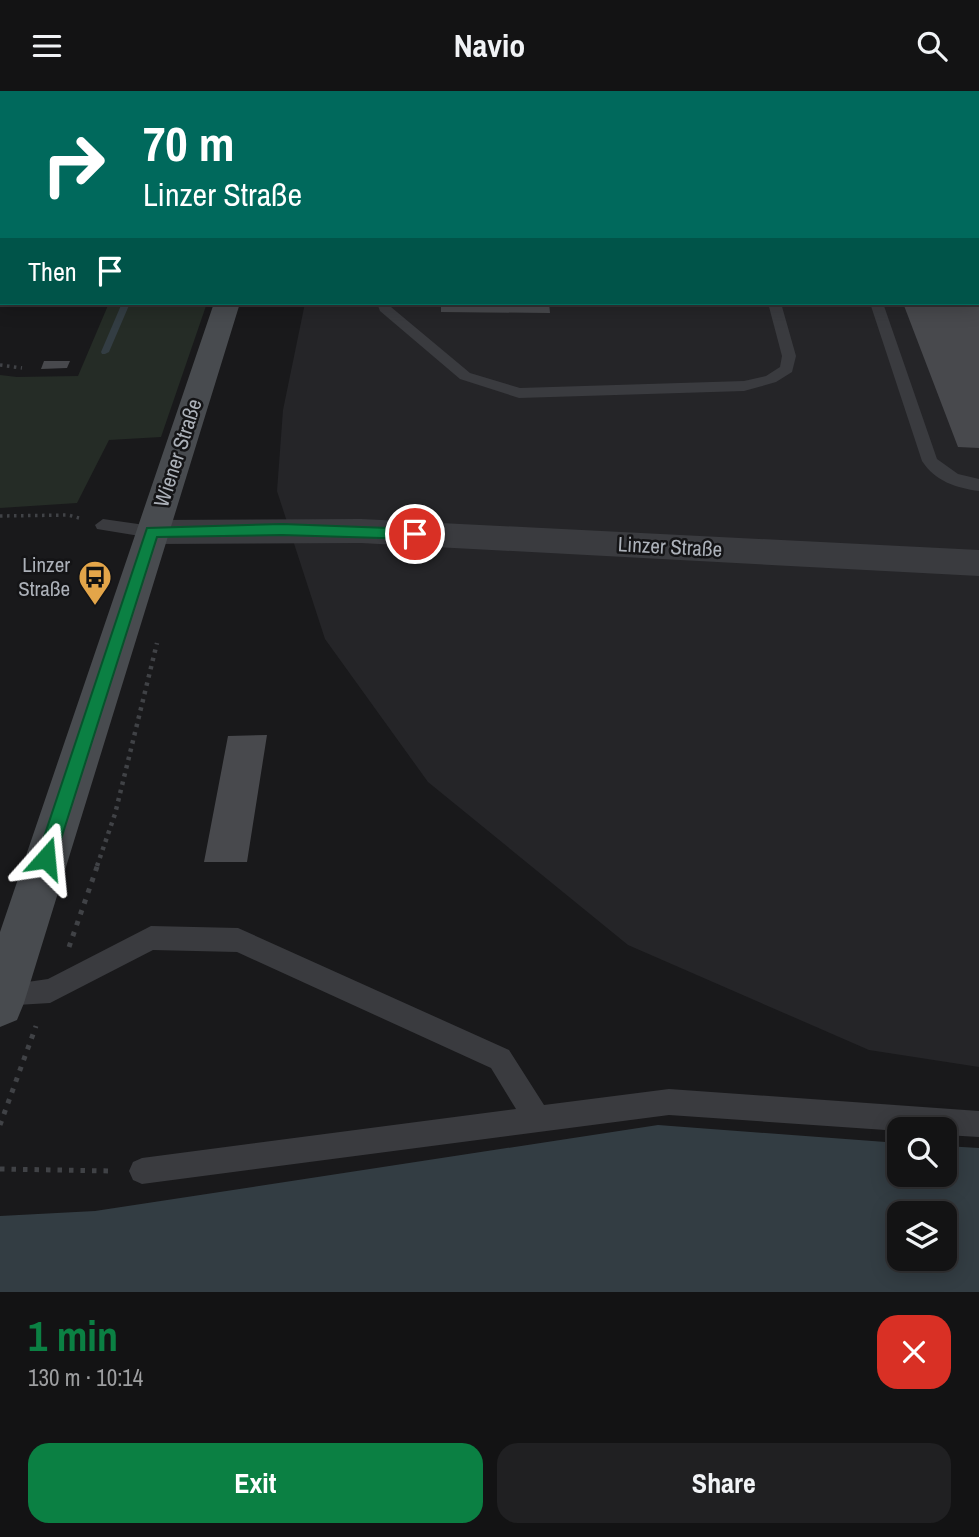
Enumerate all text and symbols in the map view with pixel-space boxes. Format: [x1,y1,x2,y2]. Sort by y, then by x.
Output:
text: Navio [454,24,525,67]
icon: menu [28,27,66,65]
icon: search [913,27,951,65]
text: 70 m [143,110,235,176]
icon: right [28,119,119,210]
text: Linzer Straße [143,173,302,216]
icon: arrive [91,252,129,290]
text: Then [28,254,77,289]
street label: Wiener Straße [146,395,209,511]
pin [385,504,445,564]
icon: arrive [396,515,434,553]
street label: Linzer Straße [617,529,723,564]
place label: Linzer Straße [18,550,70,603]
bus stop icon: Linzer Straße [76,558,114,607]
position arrow [9,821,83,895]
map controls [887,1117,957,1271]
button: search [887,1117,957,1187]
button: layers [887,1201,957,1271]
text: 1 min [28,1308,118,1364]
button: close [877,1315,951,1389]
text: 130 m · 10:14 [28,1362,143,1393]
button: Exit [28,1443,483,1523]
button: Share [497,1443,951,1523]

